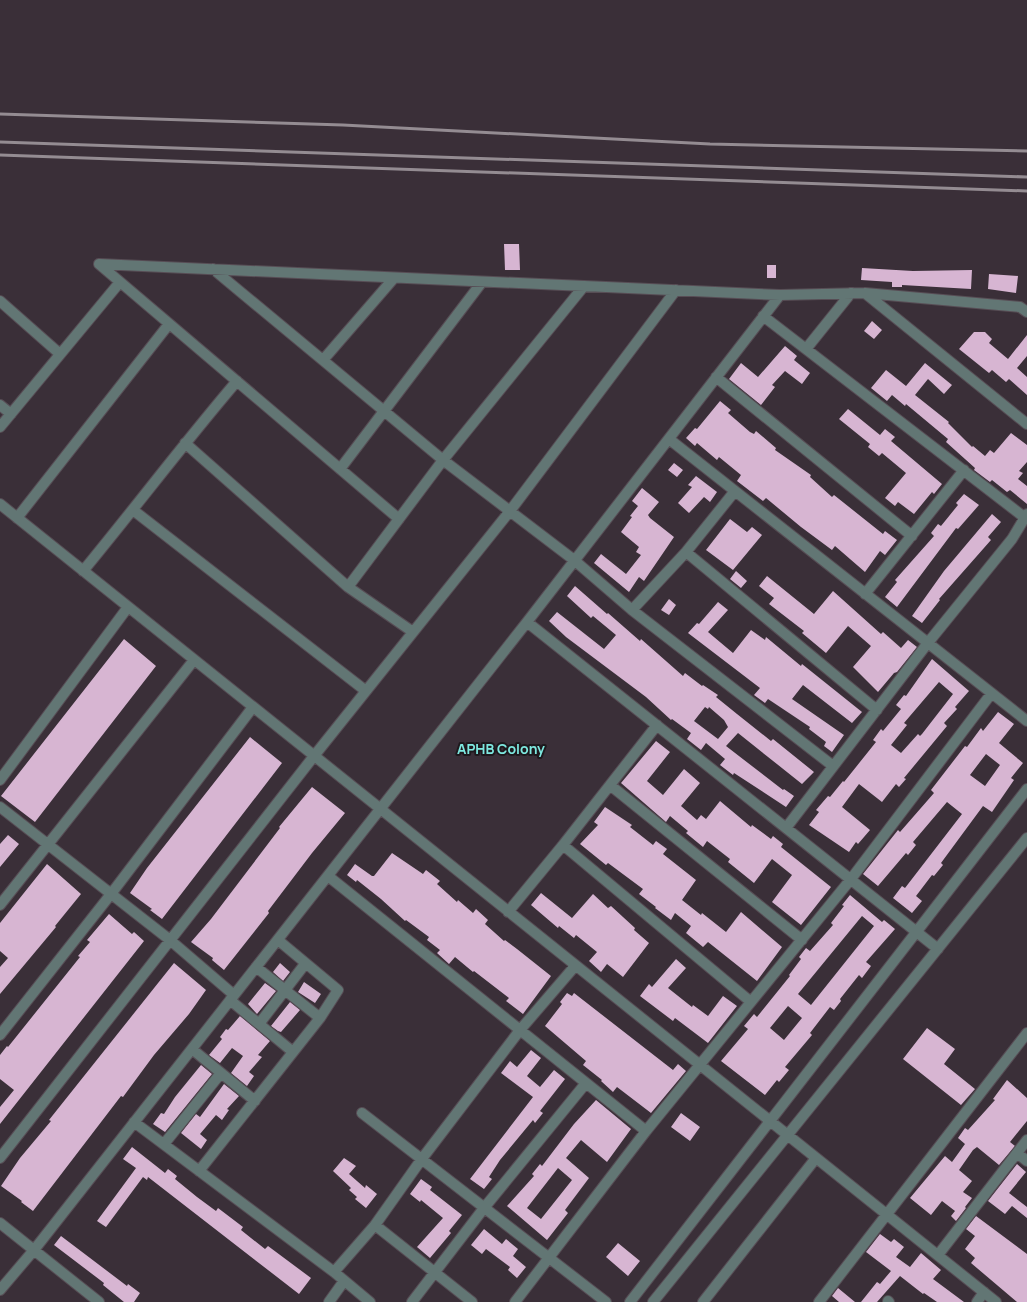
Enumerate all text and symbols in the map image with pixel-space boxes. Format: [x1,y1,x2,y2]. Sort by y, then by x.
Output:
district label: APHB Colony [457,739,545,758]

